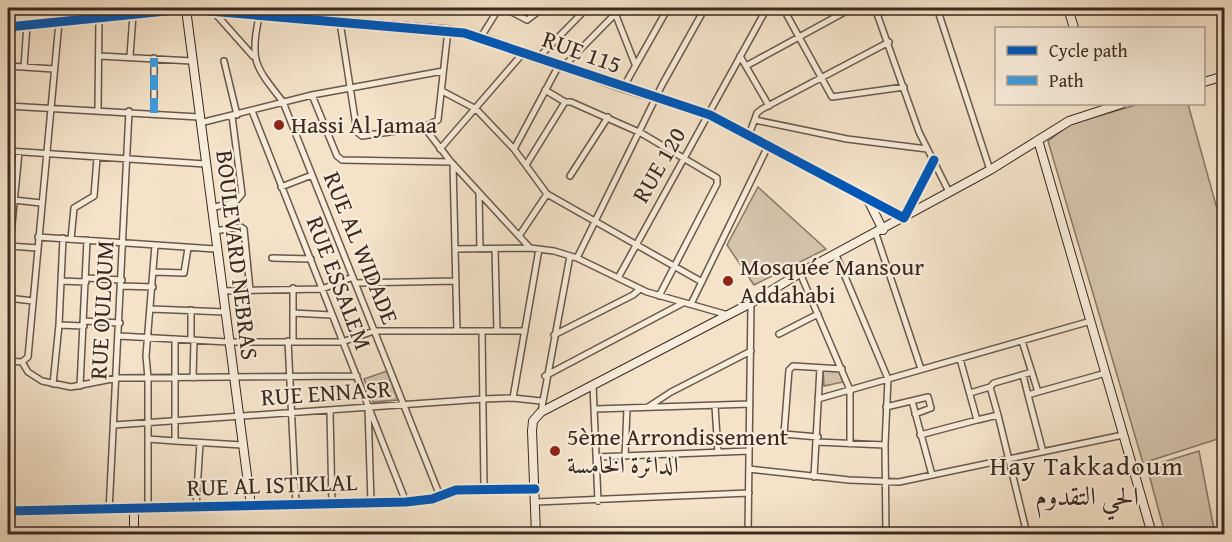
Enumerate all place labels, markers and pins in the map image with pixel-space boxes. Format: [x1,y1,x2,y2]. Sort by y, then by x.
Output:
place label: Hassi Al Jamaa [291,107,438,142]
marker: Hassi Al Jamaa [272,118,286,132]
place label: Mosquée Mansour Addahabi [740,249,924,312]
marker: Mosquée Mansour Addahabi [721,274,735,288]
place label: 5ème Arrondissement الدائرة الخامسة [567,419,789,482]
marker: 5ème Arrondissement الدائرة الخامسة [548,444,562,458]

